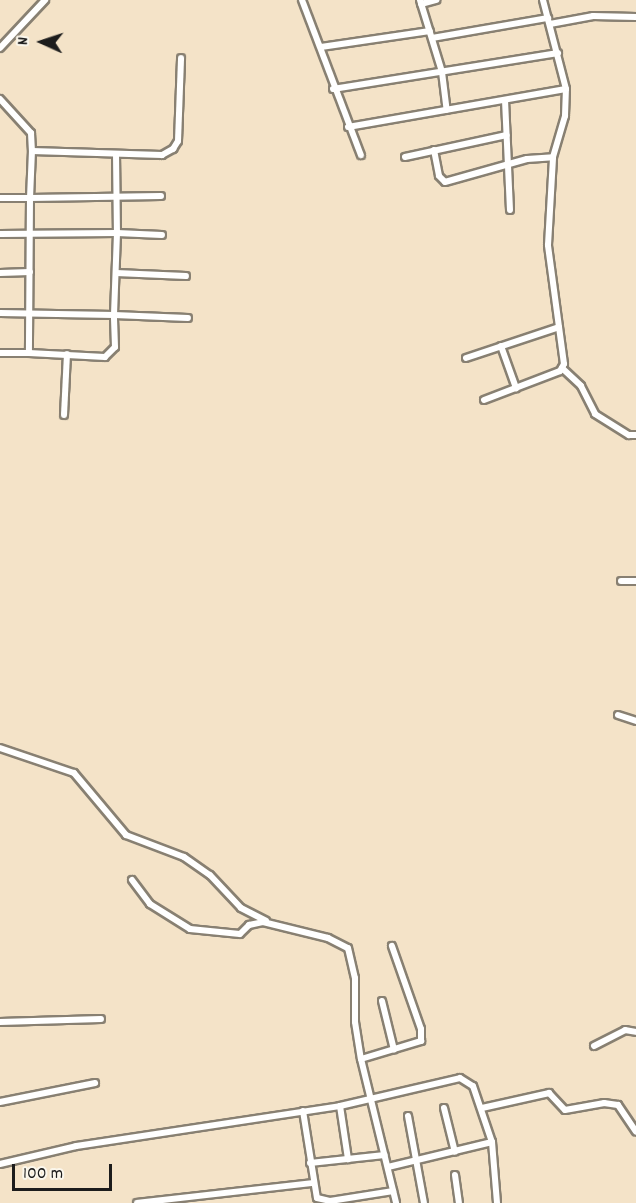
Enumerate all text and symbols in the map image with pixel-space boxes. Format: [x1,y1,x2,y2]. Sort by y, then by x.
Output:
north arrow [12,12,72,72]
text: N [12,36,35,46]
scale bar [15,1152,116,1190]
text: 100 m [23,1162,63,1187]

